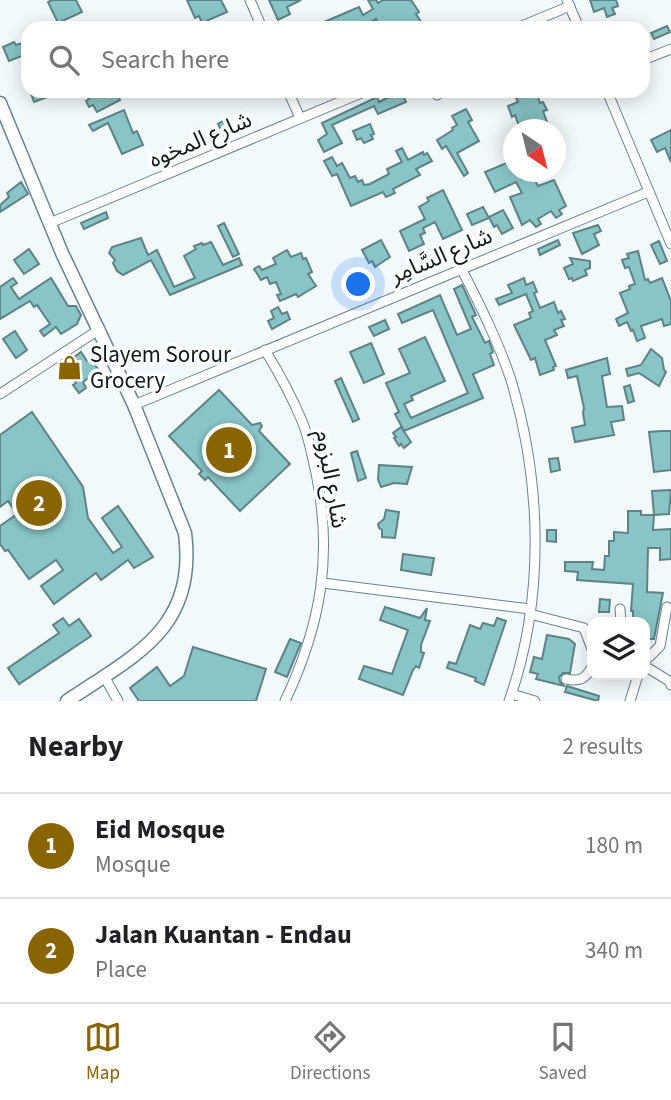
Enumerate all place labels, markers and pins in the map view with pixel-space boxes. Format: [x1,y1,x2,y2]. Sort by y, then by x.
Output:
place label: Slayem Sorour Grocery [90,338,232,397]
shop icon: Slayem Sorour Grocery [56,353,84,381]
pin: 1 [206,424,252,476]
pin: 2 [16,477,62,529]

